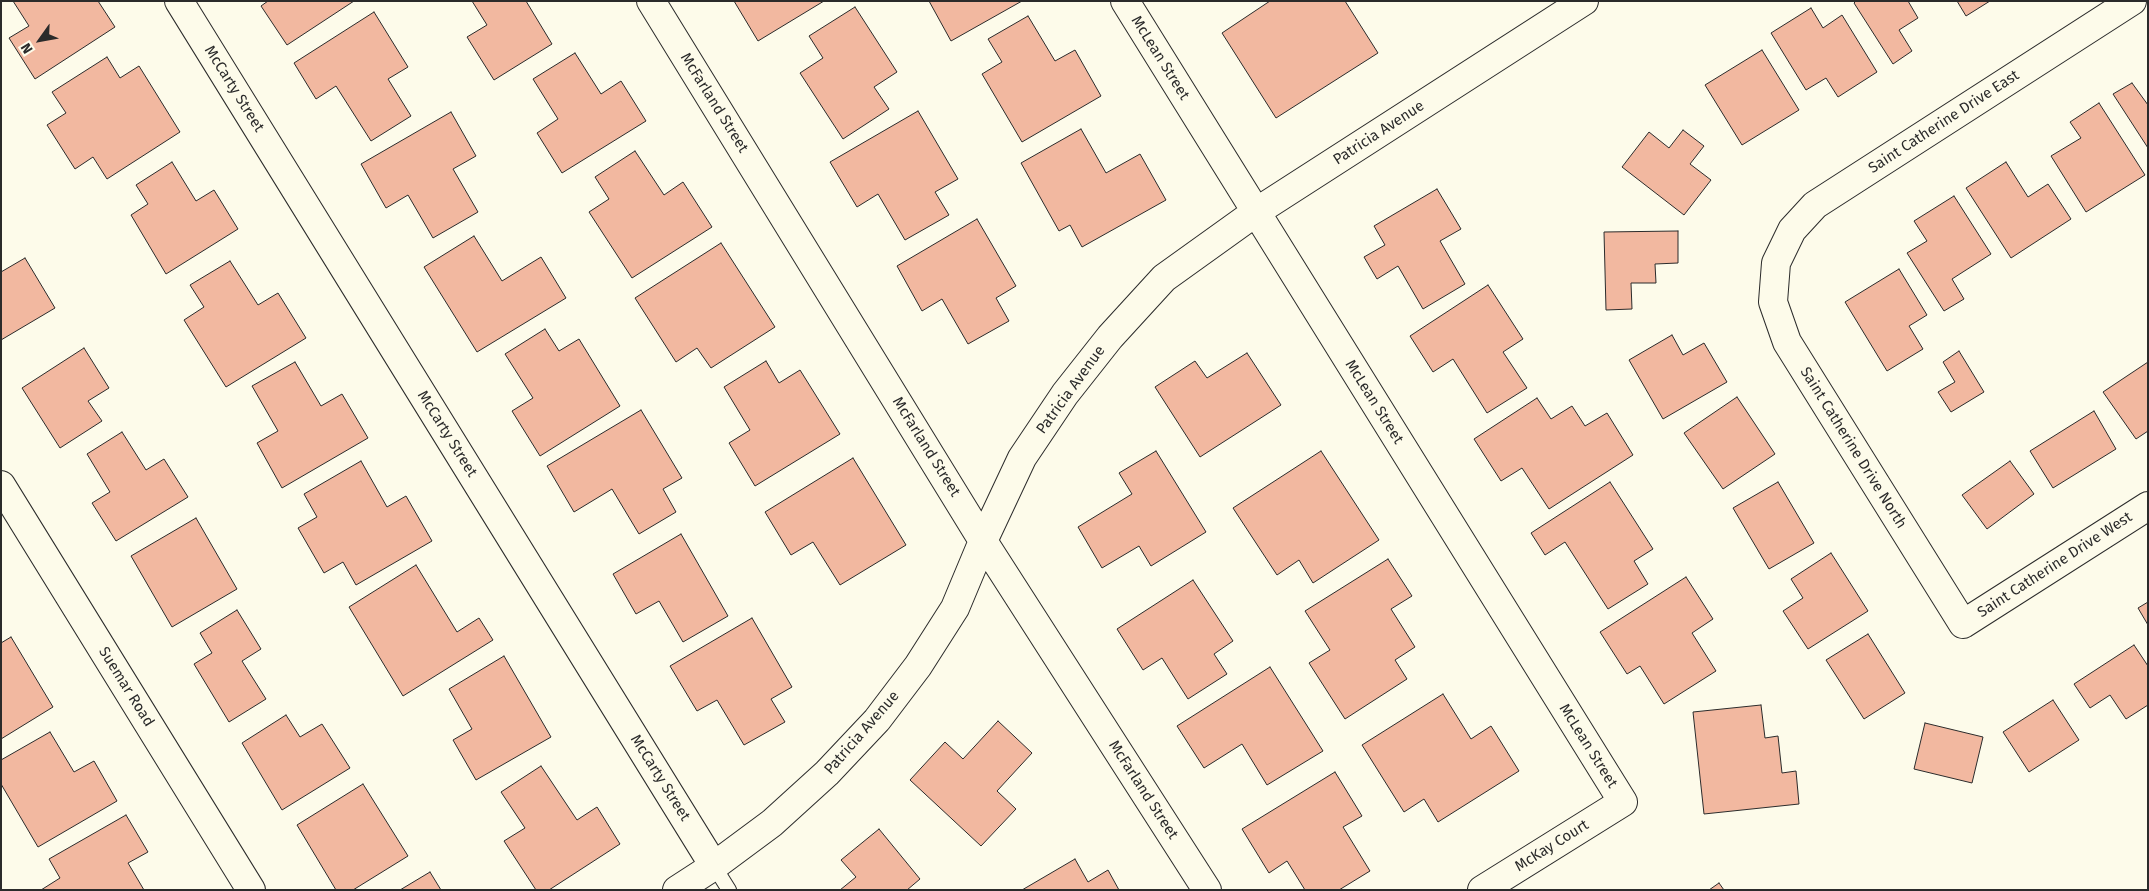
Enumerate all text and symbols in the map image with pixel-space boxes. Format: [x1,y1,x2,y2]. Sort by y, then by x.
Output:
street label: McLean Street [1127,13,1193,103]
north arrow [15,15,65,65]
text: N [17,40,37,57]
street label: McCarty Street [200,42,268,136]
street label: McFarland Street [676,50,752,156]
street label: Saint Catherine Drive East [1865,67,2023,177]
street label: Patricia Avenue [1330,97,1428,169]
street label: Patricia Avenue [1033,342,1109,438]
street label: McLean Street [1341,357,1407,447]
street label: Saint Catherine Drive North [1796,364,1910,532]
street label: McCarty Street [413,387,481,481]
street label: McFarland Street [888,394,964,500]
street label: Saint Catherine Drive West [1974,508,2136,622]
street label: Suemar Road [94,644,158,730]
street label: Patricia Avenue [821,688,903,778]
street label: McLean Street [1555,701,1621,791]
street label: McCarty Street [626,731,694,825]
street label: McFarland Street [1104,737,1182,843]
street label: McKay Court [1512,816,1592,876]

